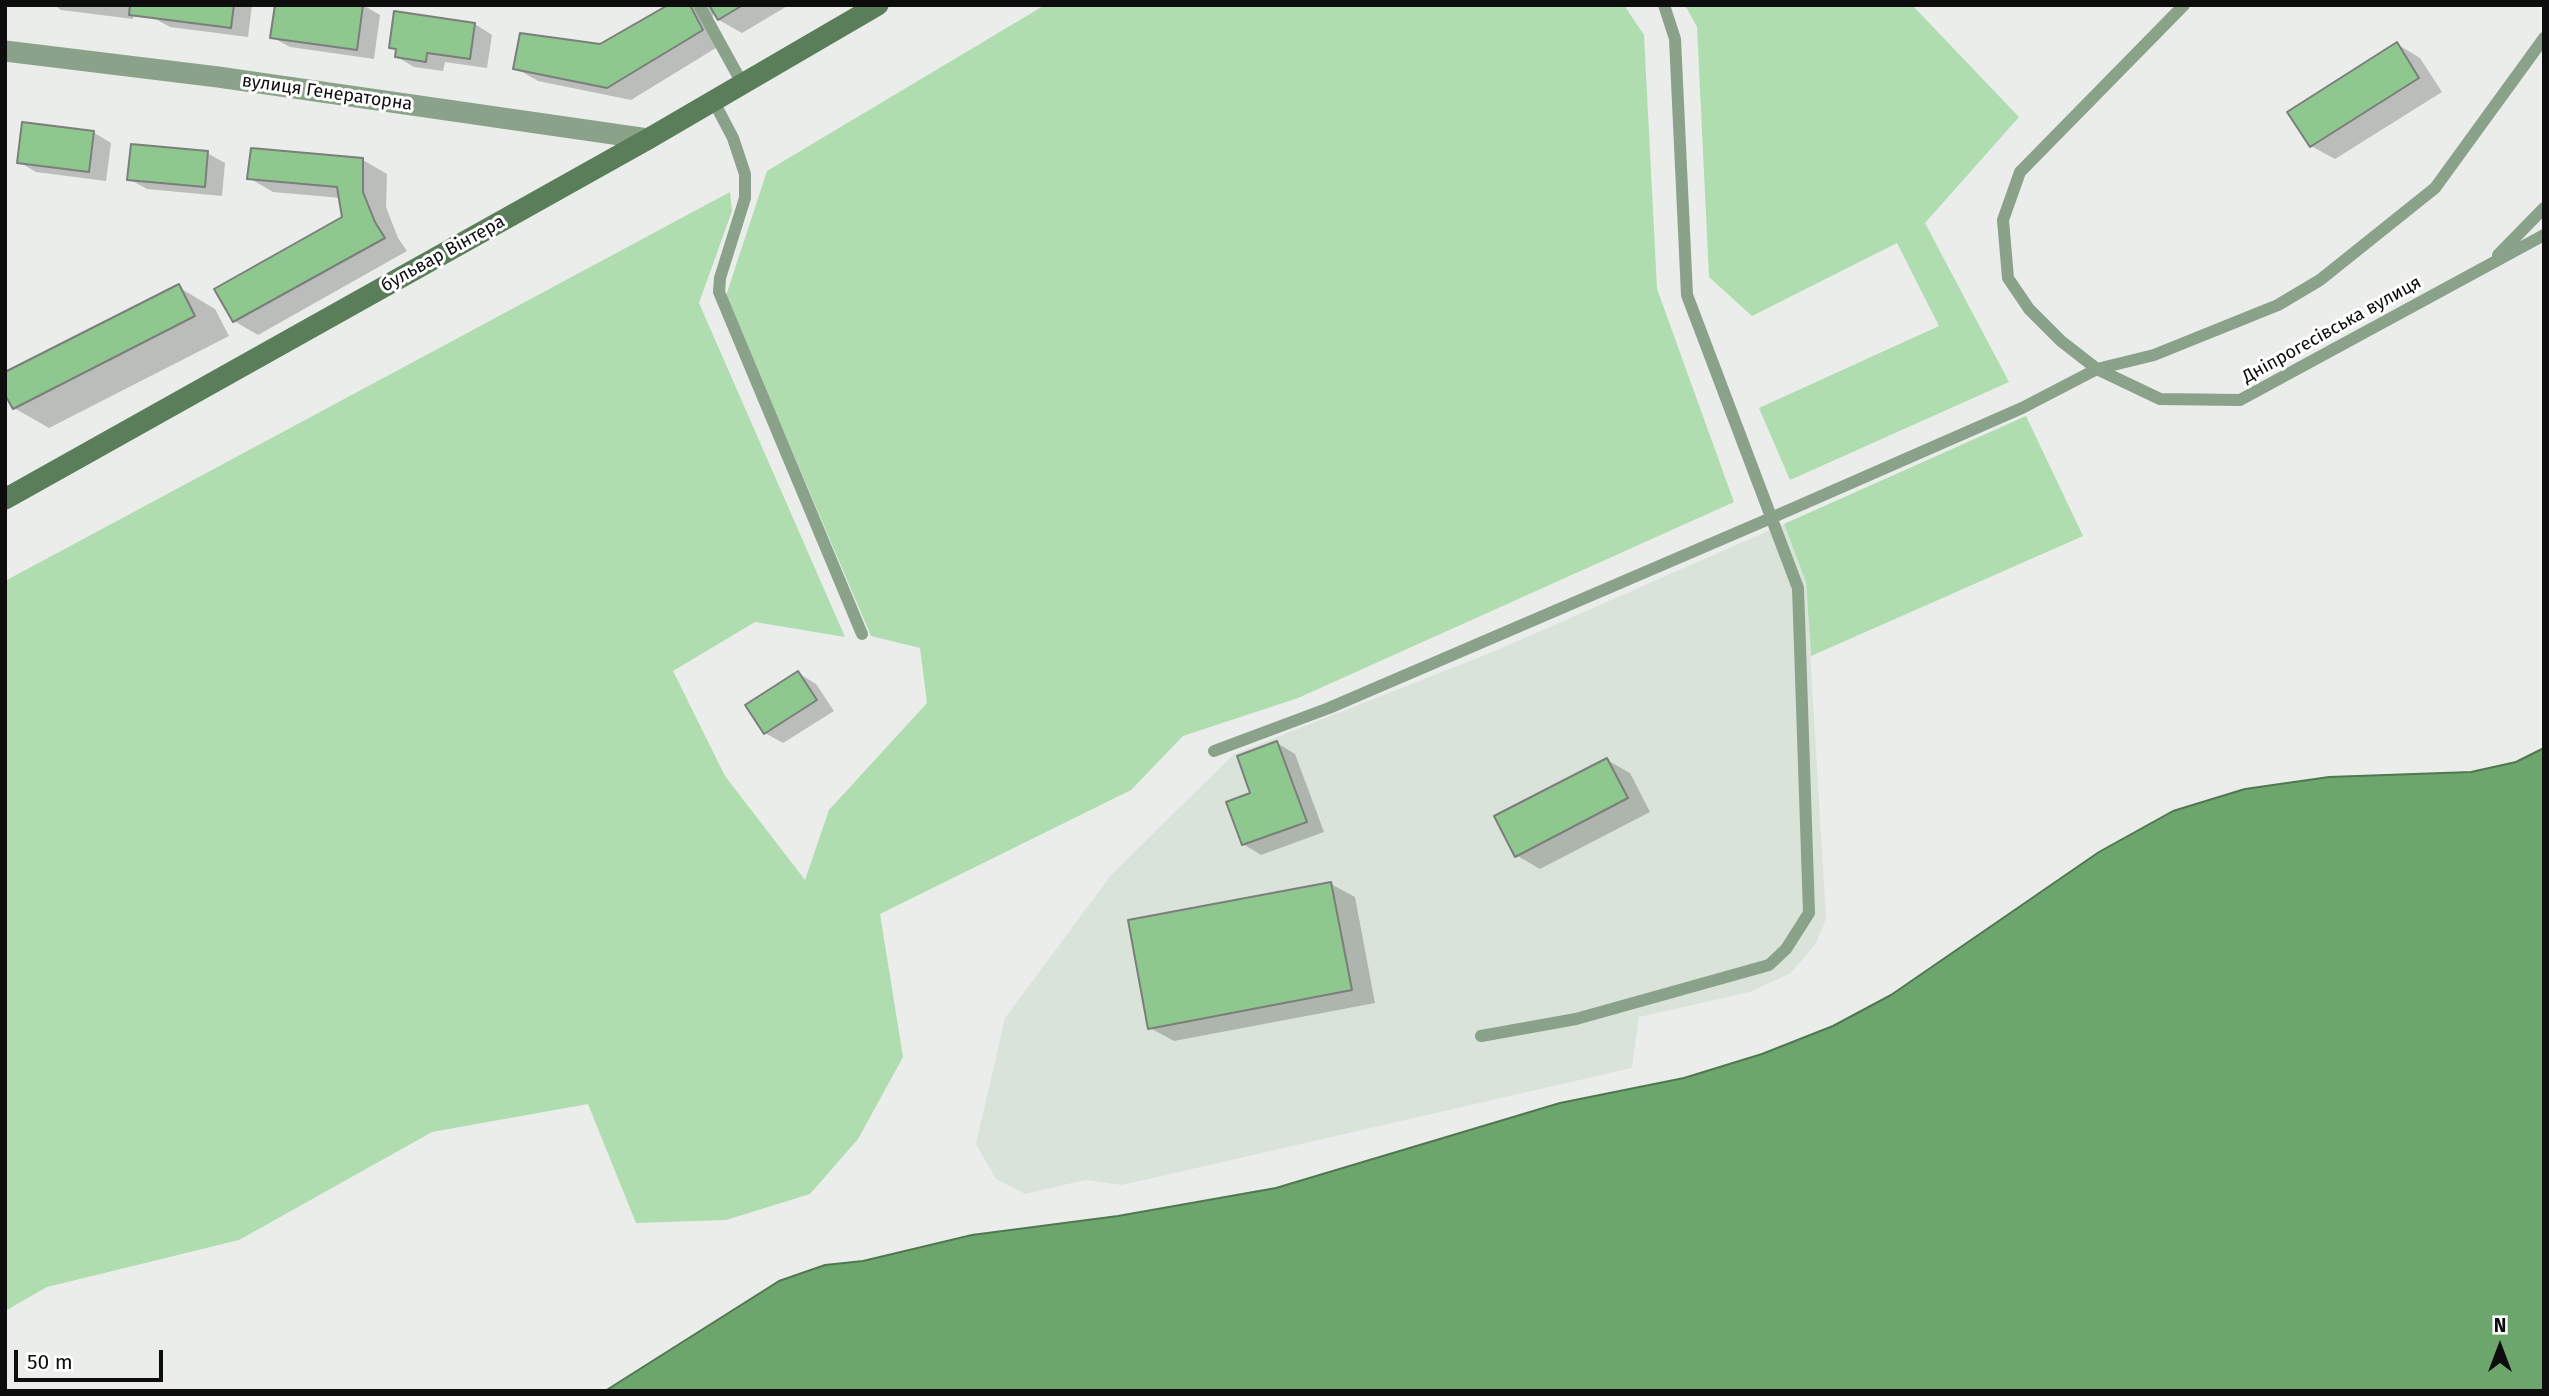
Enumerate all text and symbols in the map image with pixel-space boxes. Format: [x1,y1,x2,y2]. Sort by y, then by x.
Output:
street label: вулиця Генераторна [240,70,414,116]
street label: бульвар Вінтера [377,211,509,297]
street label: Дніпрогесівська вулиця [2239,272,2425,388]
north arrow [2465,1312,2535,1382]
text: N [2494,1314,2506,1337]
scale bar [18,1336,166,1380]
text: 50 m [27,1349,73,1375]

